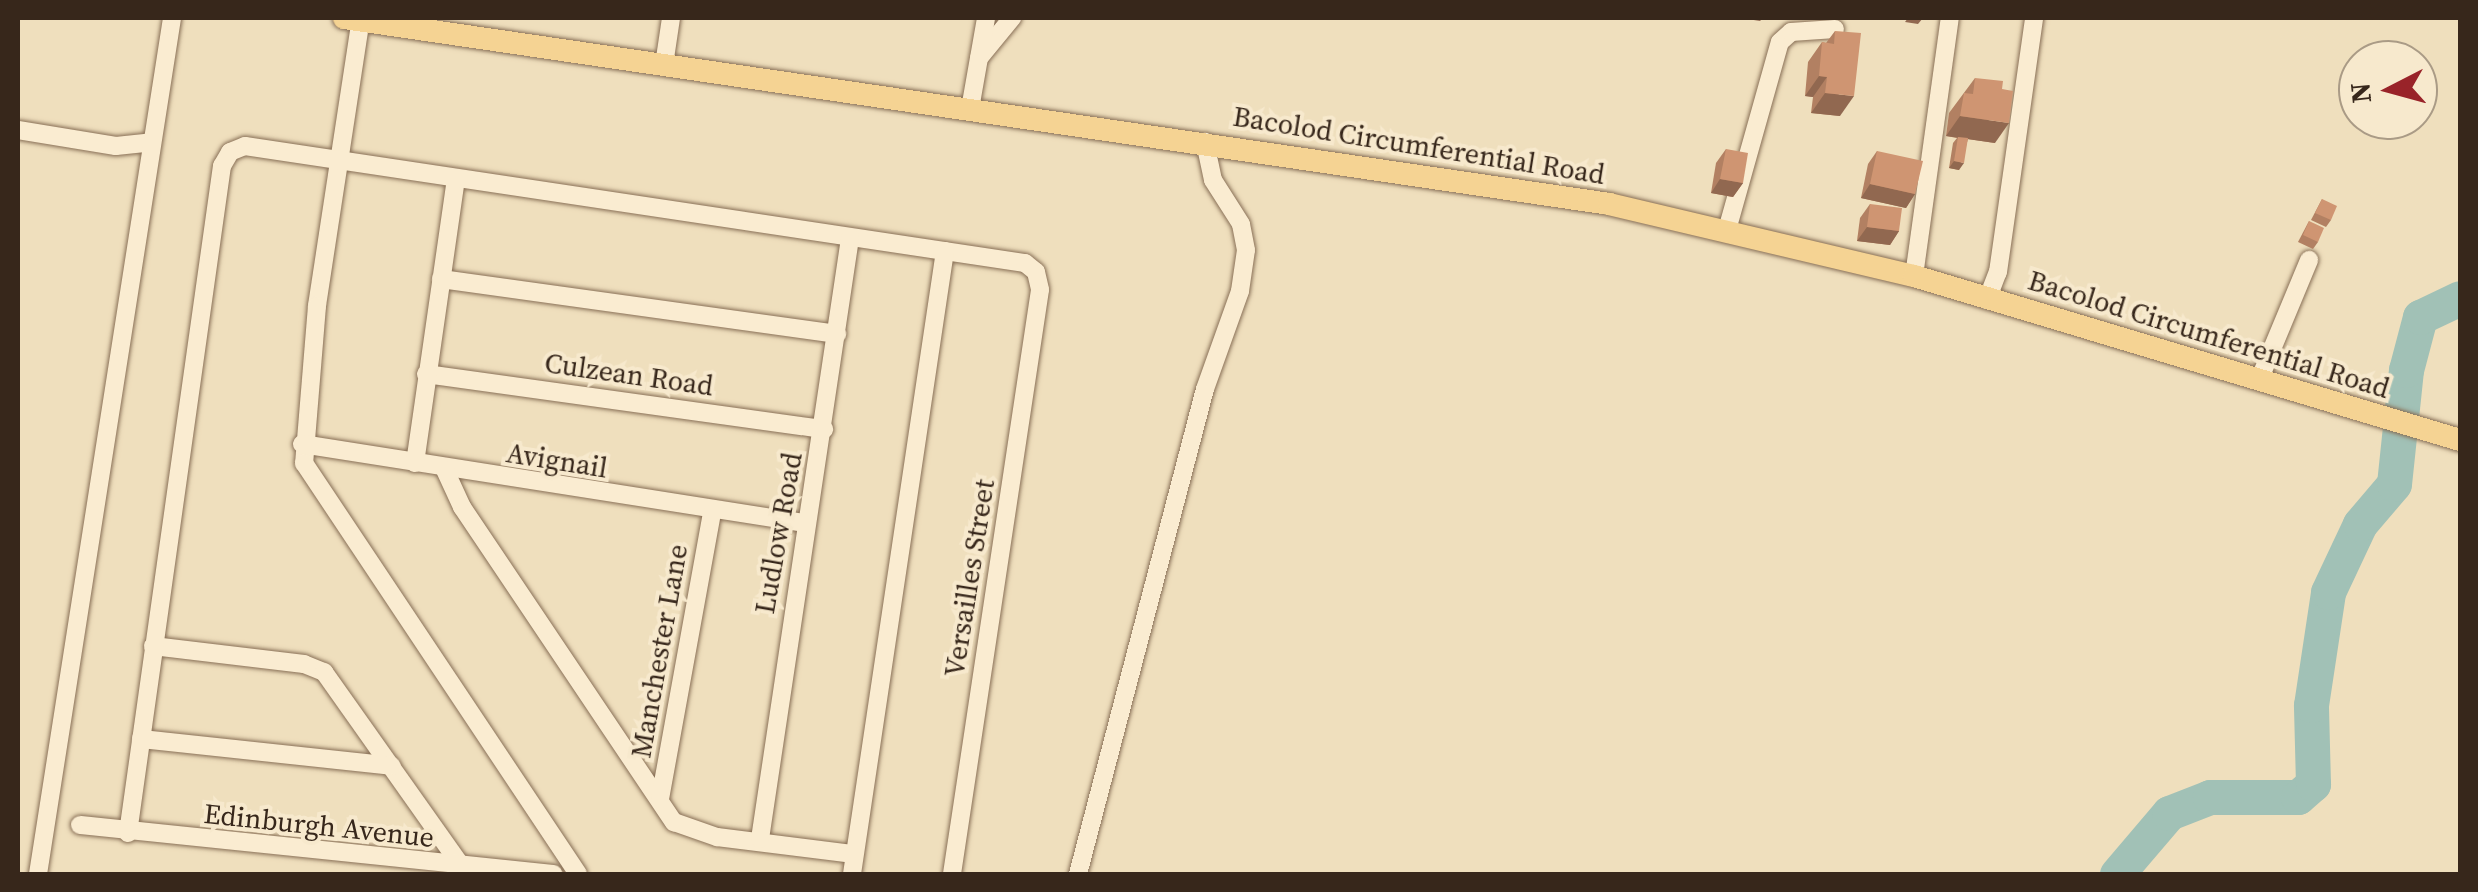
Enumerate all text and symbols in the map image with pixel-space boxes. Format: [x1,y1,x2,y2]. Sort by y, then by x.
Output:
north arrow [2338,40,2438,140]
text: N [2340,81,2380,105]
street label: Bacolod Circumferential Road [1231,99,1607,191]
street label: Bacolod Circumferential Road [2024,263,2394,405]
street label: Culzean Road [543,346,715,402]
street label: Avignail [504,435,610,485]
street label: Ludlow Road [747,450,809,616]
street label: Versailles Street [937,477,1001,679]
street label: Manchester Lane [624,542,694,760]
street label: Edinburgh Avenue [202,796,436,854]

